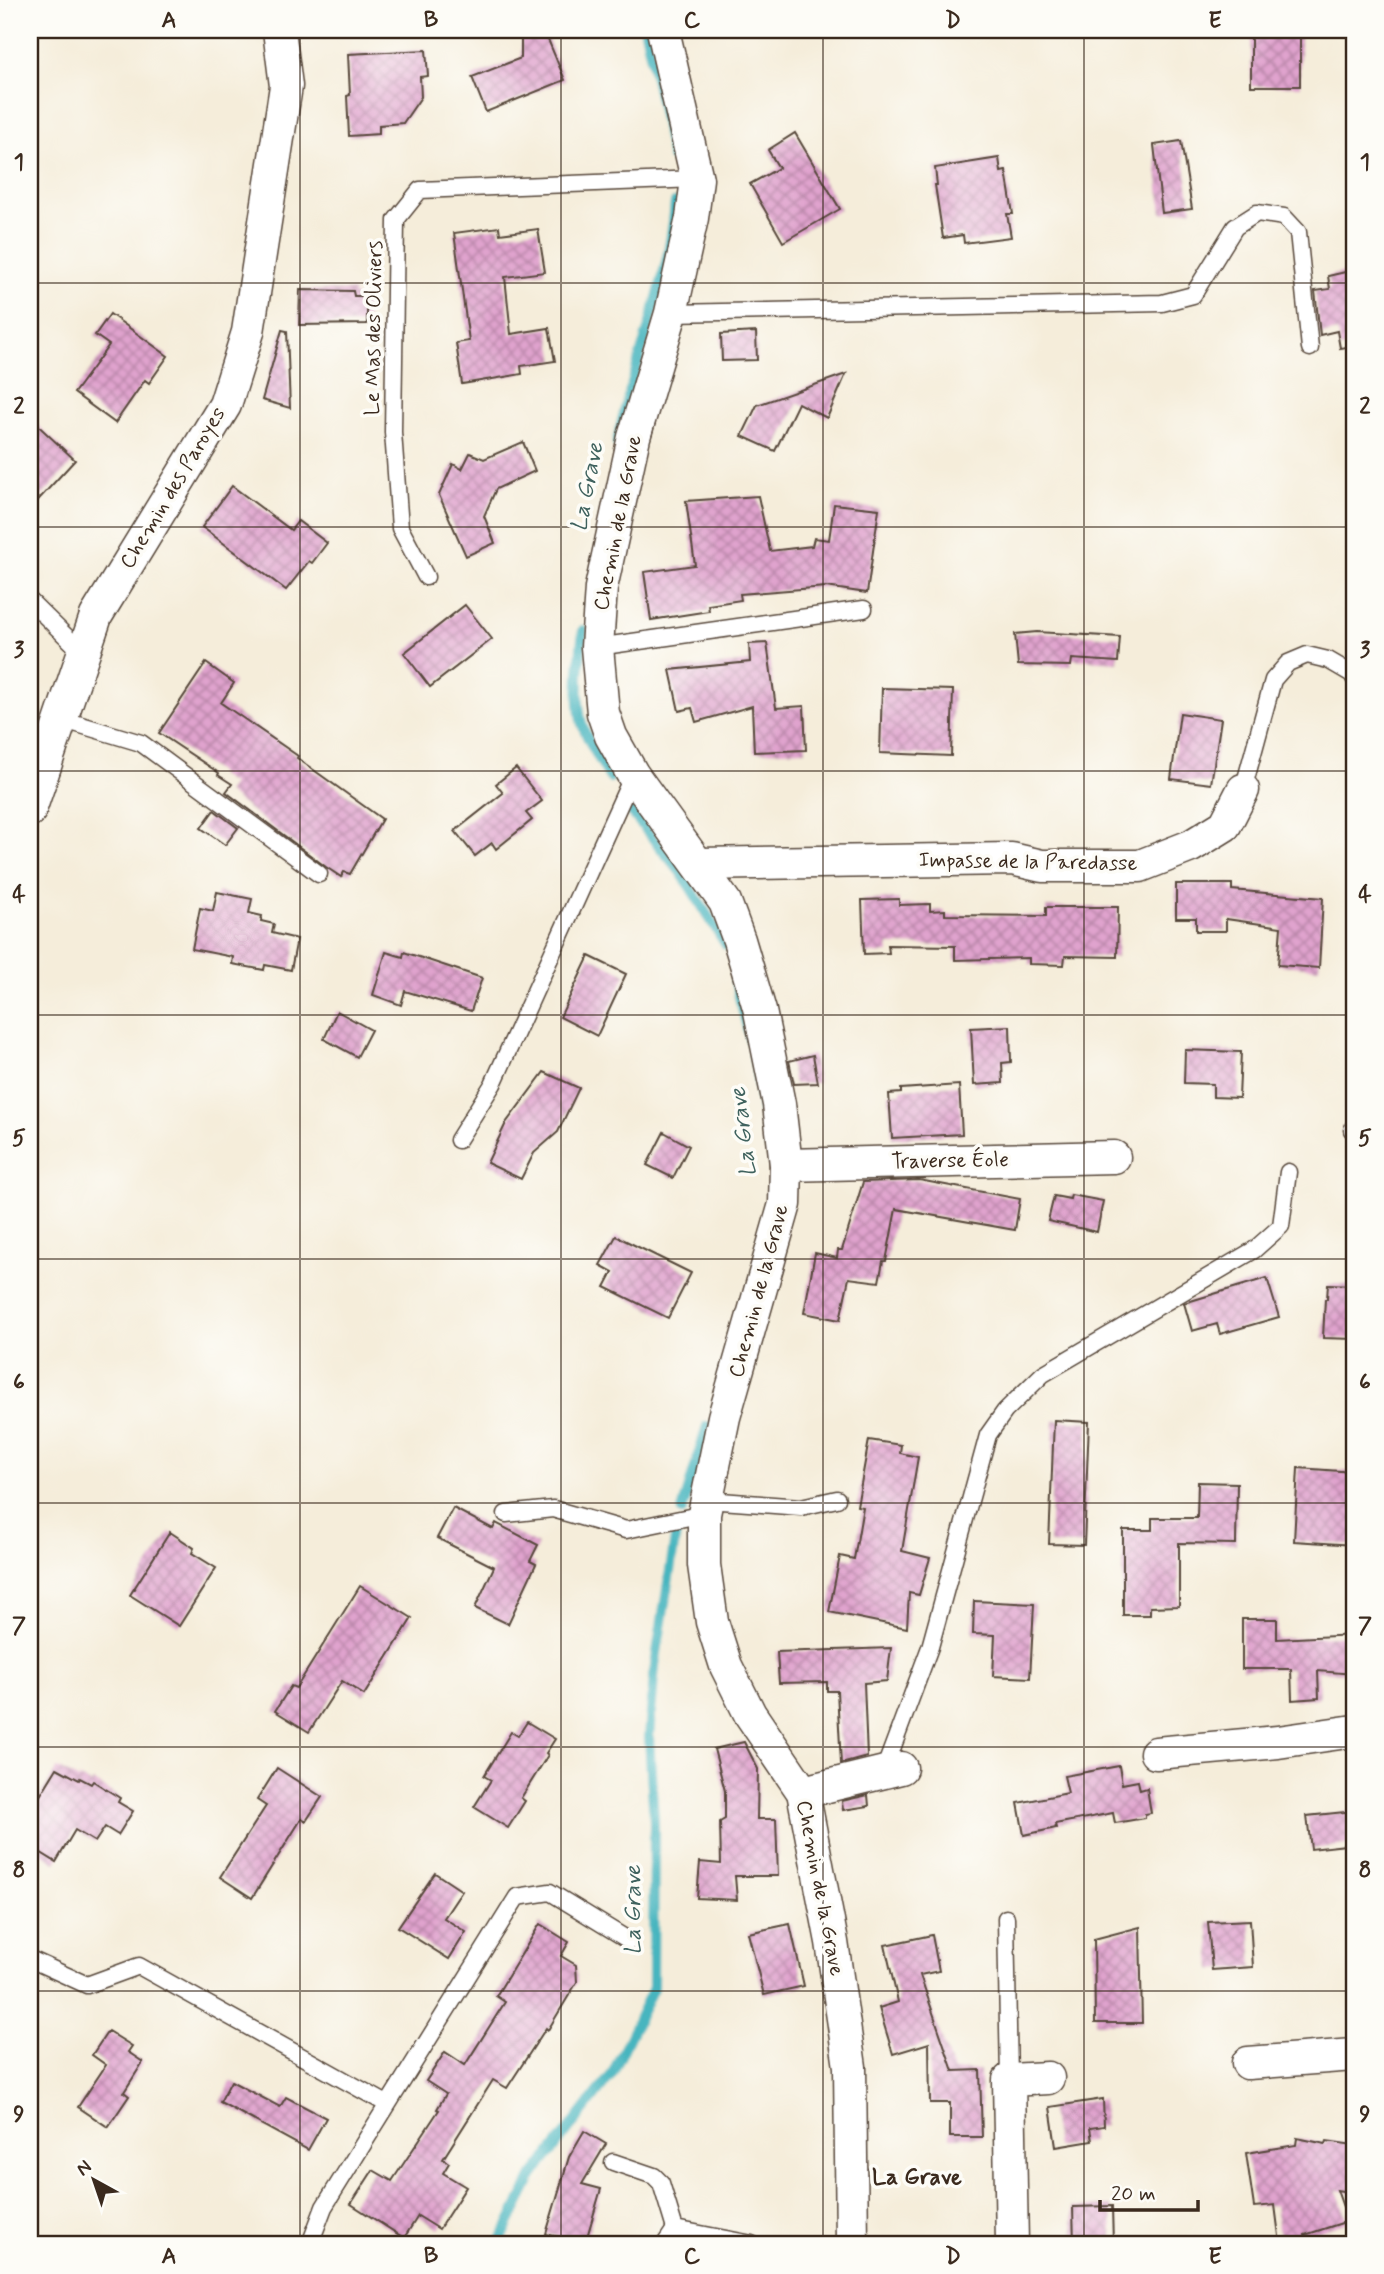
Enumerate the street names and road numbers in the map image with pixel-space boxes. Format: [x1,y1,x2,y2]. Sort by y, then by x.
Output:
street label: Le Mas des Oliviers [358,240,390,416]
street label: Chemin des Paroyes [114,402,232,574]
street label: Chemin de la Grave [587,433,649,613]
street label: Impasse de la Paredasse [918,846,1138,878]
street label: Traverse Éole [891,1146,1009,1176]
street label: Chemin de la Grave [722,1201,796,1381]
street label: Chemin de la Grave [789,1798,851,1978]

